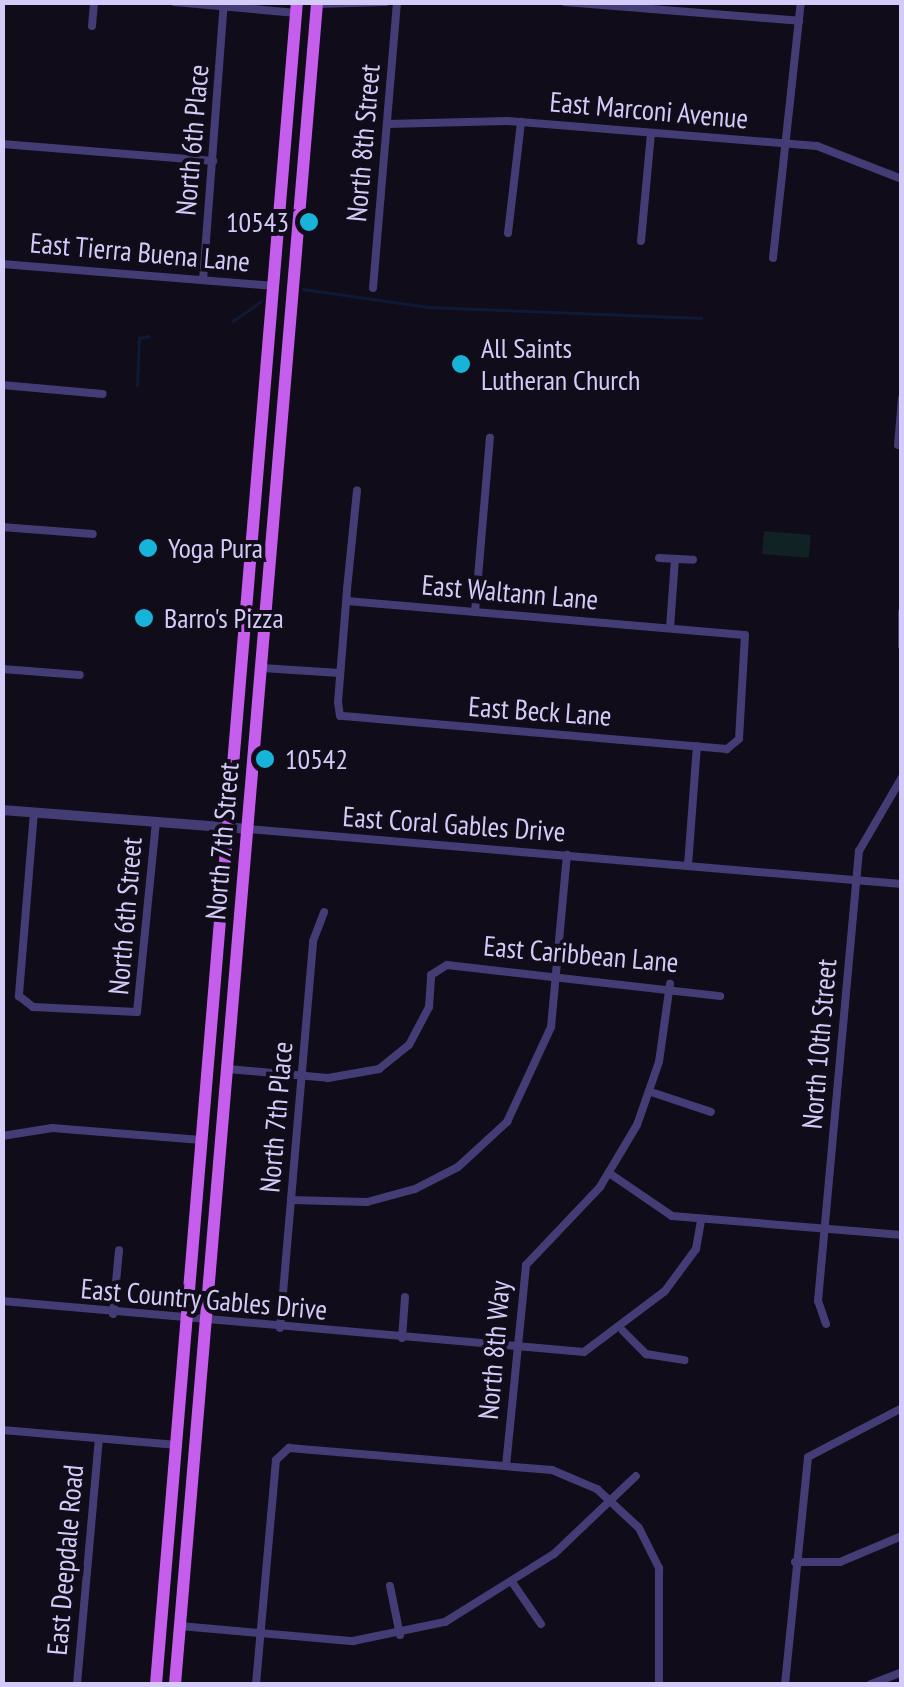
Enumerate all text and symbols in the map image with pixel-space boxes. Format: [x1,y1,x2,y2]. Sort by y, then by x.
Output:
street label: North 6th Place [169,63,215,217]
street label: North 8th Street [339,63,387,223]
street label: East Marconi Avenue [548,85,750,135]
place label: 10543 [226,205,289,239]
marker: 10543 [298,211,320,233]
street label: East Tierra Buena Lane [28,226,252,278]
place label: All Saints Lutheran Church [481,331,640,397]
marker: All Saints Lutheran Church [450,353,472,375]
place label: Yoga Pura [168,531,263,565]
marker: Yoga Pura [137,537,159,559]
street label: East Waltann Lane [420,568,600,616]
place label: Barro's Pizza [164,601,284,635]
marker: Barro's Pizza [133,607,155,629]
street label: East Beck Lane [467,689,613,733]
place label: 10542 [285,742,348,776]
marker: 10542 [254,748,276,770]
street label: North 7th Street [198,761,246,921]
street label: East Coral Gables Drive [341,799,567,849]
street label: North 6th Street [101,836,149,996]
street label: East Caribbean Lane [482,929,680,979]
street label: North 10th Street [795,958,843,1130]
street label: North 7th Place [253,1040,299,1194]
street label: East Country Gables Drive [79,1271,329,1327]
street label: North 8th Way [471,1279,517,1421]
street label: East Deepdale Road [40,1463,90,1657]

